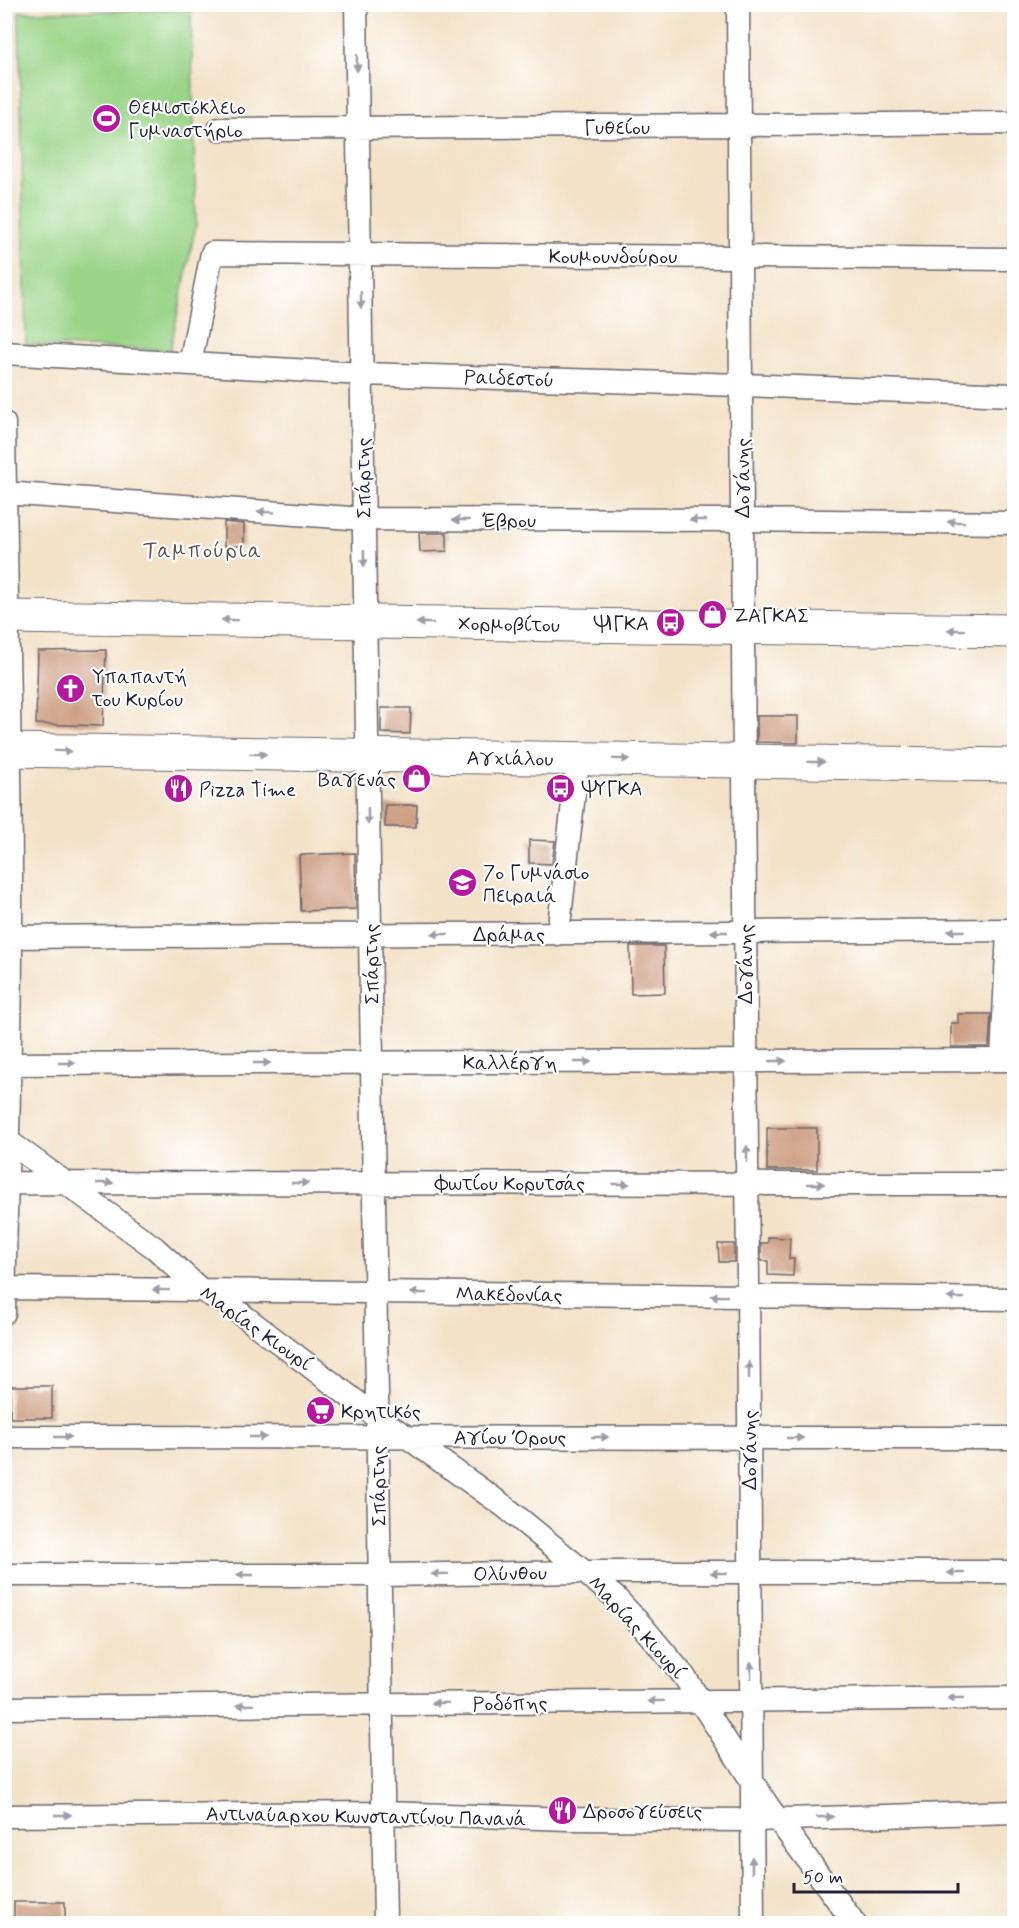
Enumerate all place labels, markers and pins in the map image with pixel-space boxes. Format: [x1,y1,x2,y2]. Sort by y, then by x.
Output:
place label: Θεμιστόκλειο Γυμναστήριο [128,95,246,145]
sports icon: Θεμιστόκλειο Γυμναστήριο [91,103,123,135]
shop icon: ΖΑΓΚΑΣ [696,599,728,631]
place label: ΖΑΓΚΑΣ [733,603,809,630]
bus stop icon: ΨΙΓΚΑ [654,607,686,639]
place label: ΨΙΓΚΑ [593,611,649,638]
place label: Υπαπαντή του Κυρίου [91,664,187,714]
church icon: Υπαπαντή του Κυρίου [55,672,87,704]
shop icon: Βαγενάς [401,763,433,795]
place label: Βαγενάς [318,767,396,794]
bus stop icon: ΨΥΓΚΑ [545,772,577,804]
restaurant icon: Pizza Time [162,773,194,805]
place label: ΨΥΓΚΑ [581,776,643,803]
place label: Pizza Time [199,777,296,804]
place label: 7ο Γυμνάσιο Πειραιά [483,860,589,910]
school or university icon: 7ο Γυμνάσιο Πειραιά [446,867,478,899]
supermarket icon: Κρητικός [304,1395,336,1427]
place label: Κρητικός [341,1399,421,1426]
restaurant icon: Δροσογεύσεις [546,1795,578,1827]
place label: Δροσογεύσεις [583,1799,703,1826]

